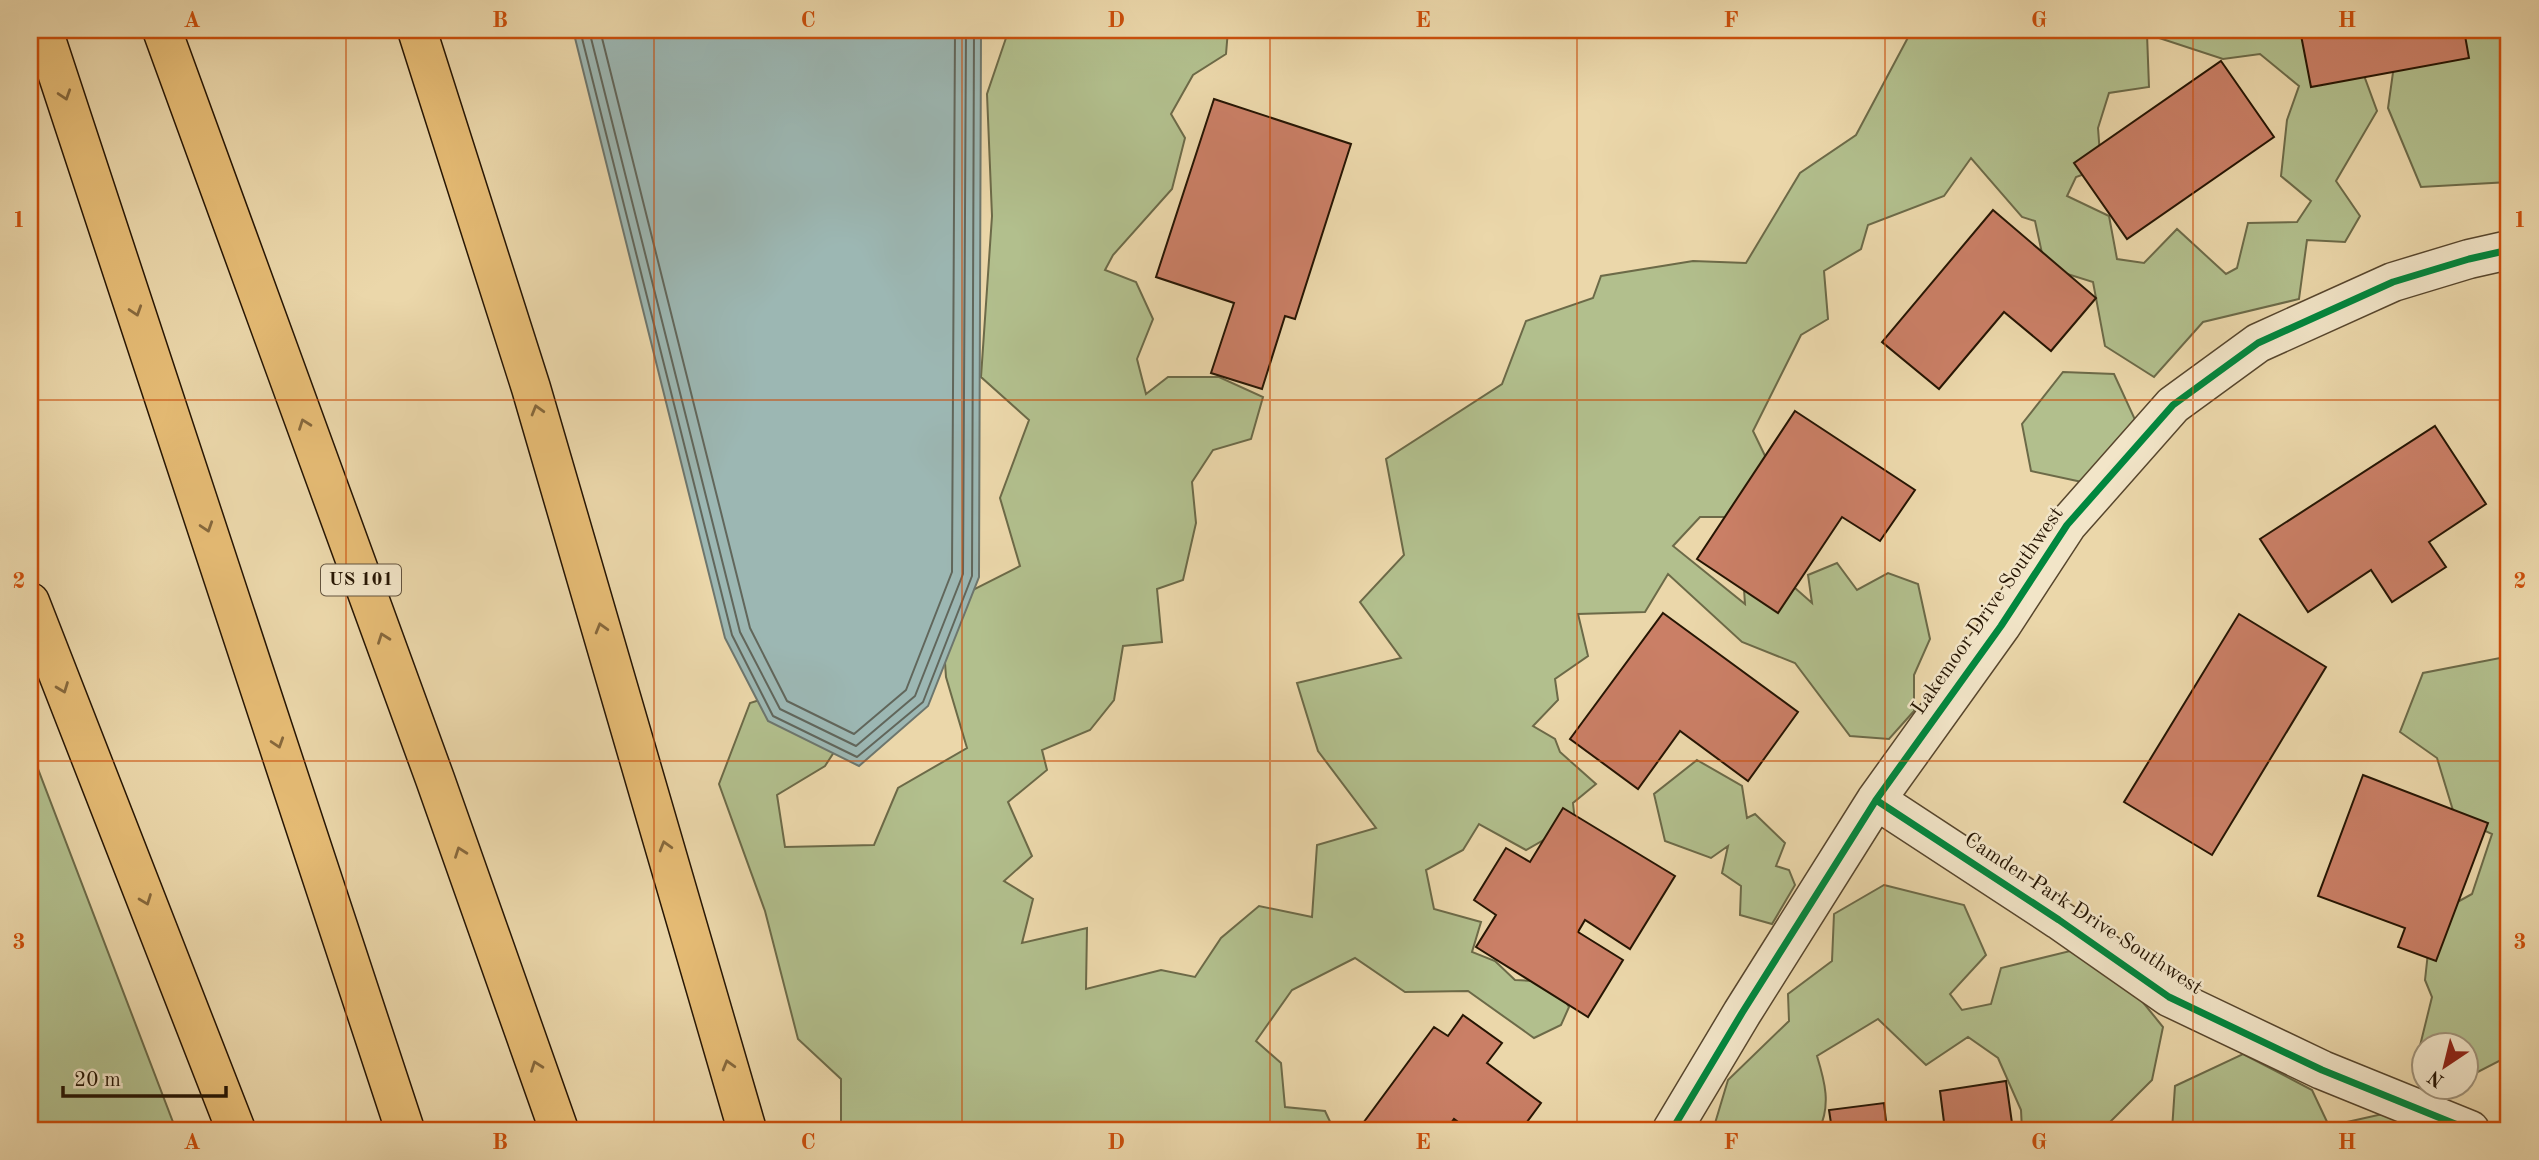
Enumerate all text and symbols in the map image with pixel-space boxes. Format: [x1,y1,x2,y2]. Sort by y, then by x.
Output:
text: A [183,9,201,32]
text: B [492,9,508,32]
text: C [800,9,816,32]
text: D [1107,9,1125,32]
text: E [1415,9,1431,32]
text: F [1723,9,1739,32]
text: G [2031,9,2047,32]
text: H [2338,9,2356,32]
one-way arrow [56,88,71,100]
text: 1 [12,209,26,232]
text: 1 [2513,209,2527,232]
one-way arrow [127,304,142,316]
one-way arrow [531,404,546,416]
one-way arrow [298,419,312,431]
street label: Lakemoor Drive Southwest [1908,503,2068,719]
one-way arrow [198,520,213,532]
road number: US 101 [321,565,401,596]
text: 2 [12,570,26,593]
text: 2 [2513,570,2527,593]
one-way arrow [594,622,609,634]
one-way arrow [377,632,391,644]
one-way arrow [55,682,69,694]
one-way arrow [270,736,284,749]
street label: Camden Park Drive Southwest [1960,829,2206,999]
one-way arrow [658,841,673,853]
one-way arrow [454,846,468,858]
one-way arrow [138,894,152,906]
text: 3 [12,931,26,954]
text: 3 [2513,931,2527,954]
north arrow [2410,1030,2480,1100]
scale bar [63,1055,226,1099]
one-way arrow [722,1059,737,1071]
one-way arrow [531,1060,545,1072]
text: N [2425,1066,2448,1090]
text: 20 m [74,1070,121,1091]
text: A [183,1131,201,1154]
text: B [492,1131,508,1154]
text: C [800,1131,816,1154]
text: D [1107,1131,1125,1154]
text: E [1415,1131,1431,1154]
text: F [1723,1131,1739,1154]
text: G [2031,1131,2047,1154]
text: H [2338,1131,2356,1154]

